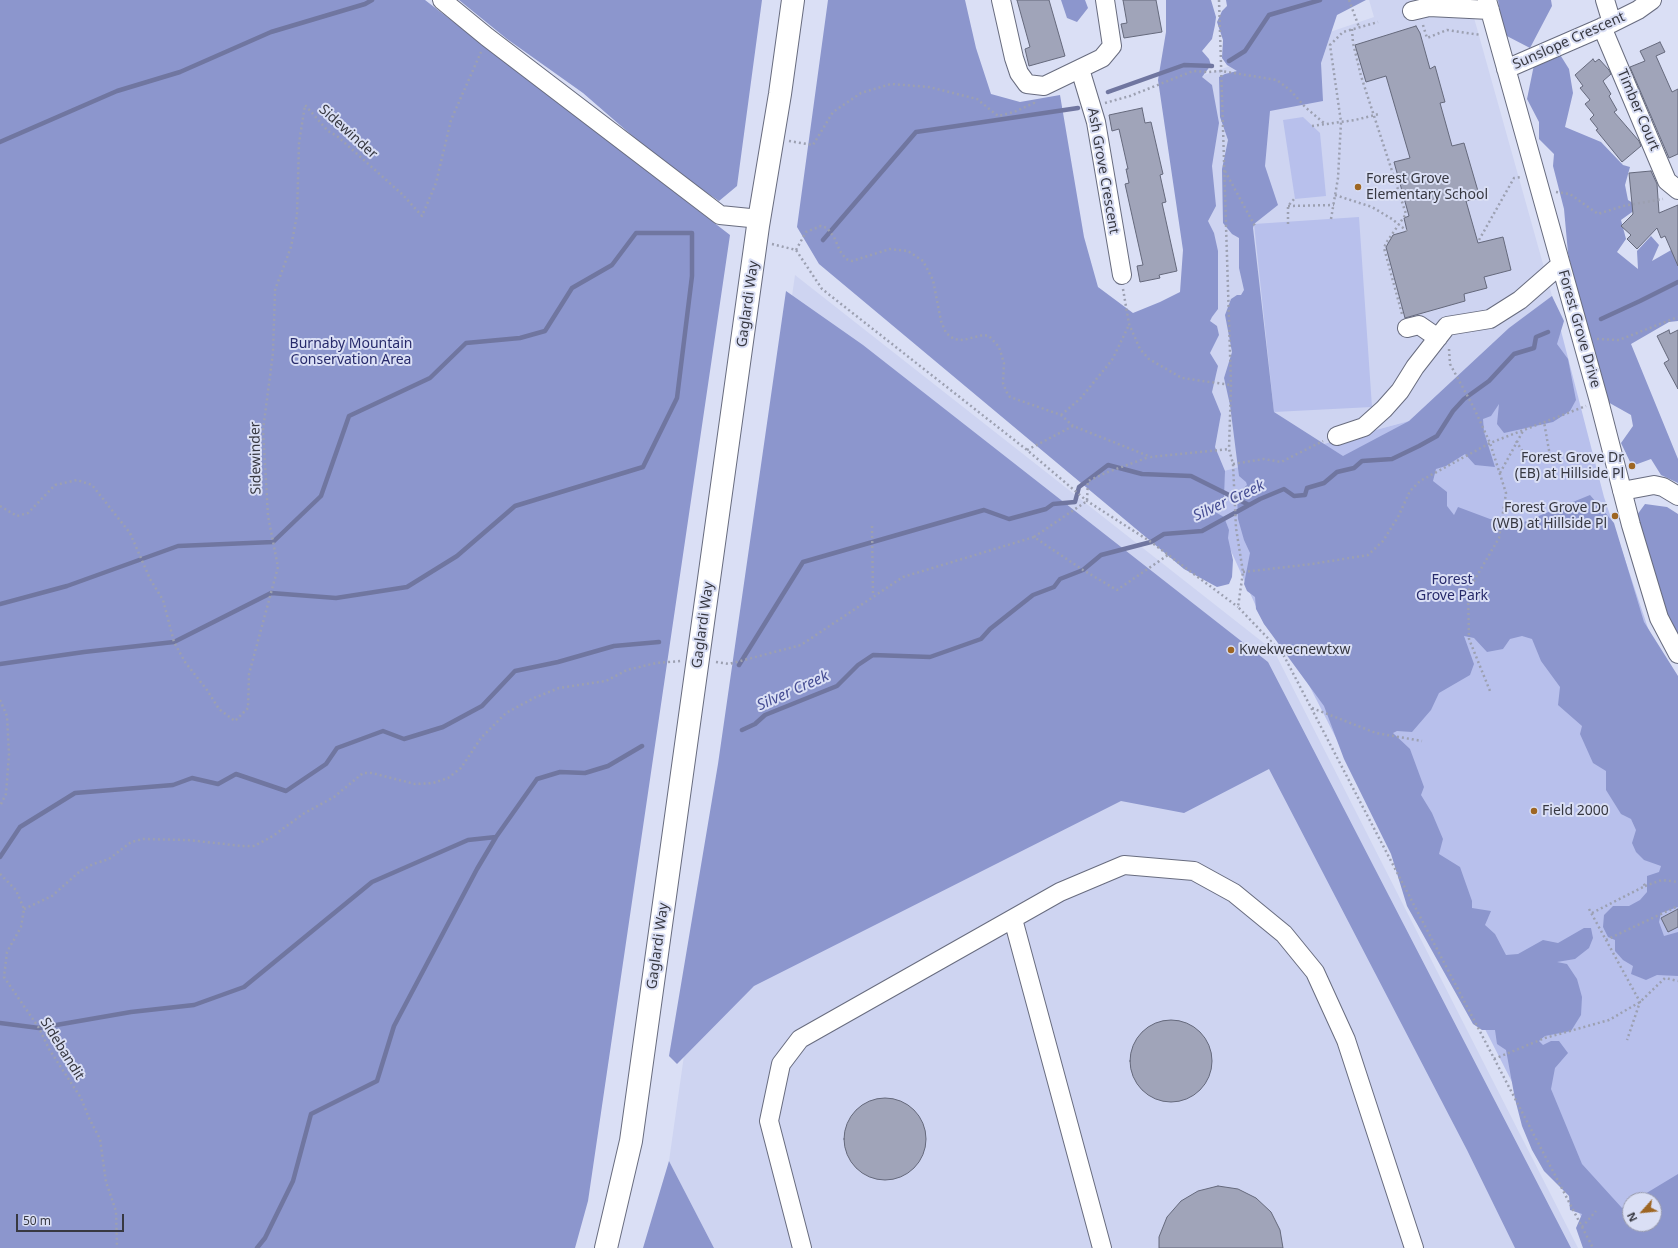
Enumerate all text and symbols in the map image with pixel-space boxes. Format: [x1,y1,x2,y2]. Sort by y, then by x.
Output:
street label: Sunslope Crescent [1510,9,1628,73]
street label: Timber Court [1613,67,1663,153]
street label: Sidewinder [315,101,381,163]
street label: Ash Grove Crescent [1084,107,1122,235]
place label: Forest Grove Elementary School [1366,171,1488,204]
marker: Forest Grove Elementary School [1353,182,1363,192]
street label: Gaglardi Way [734,260,762,348]
street label: Forest Grove Drive [1554,268,1604,390]
park label: Burnaby Mountain Conservation Area [290,336,412,368]
street label: Sidewinder [247,421,265,495]
place label: Forest Grove Dr (EB) at Hillside Pl [1515,450,1624,482]
marker: Forest Grove Dr (EB) at Hillside Pl [1627,461,1637,471]
water label: Silver Creek [1191,477,1267,525]
place label: Forest Grove Dr (WB) at Hillside Pl [1493,500,1607,532]
marker: Forest Grove Dr (WB) at Hillside Pl [1610,511,1620,521]
park label: Forest Grove Park [1416,572,1488,604]
street label: Gaglardi Way [689,581,717,669]
place label: Kwekwecnewtxw [1239,642,1350,658]
marker: Kwekwecnewtxw [1226,645,1236,655]
water label: Silver Creek [754,667,832,715]
place label: Field 2000 [1542,803,1609,819]
marker: Field 2000 [1529,806,1539,816]
street label: Gaglardi Way [644,902,672,990]
street label: Sidebandit [36,1015,88,1083]
north arrow [1622,1192,1662,1232]
scale bar [18,1206,126,1232]
text: N [1623,1210,1640,1225]
text: 50 m [23,1212,51,1229]

